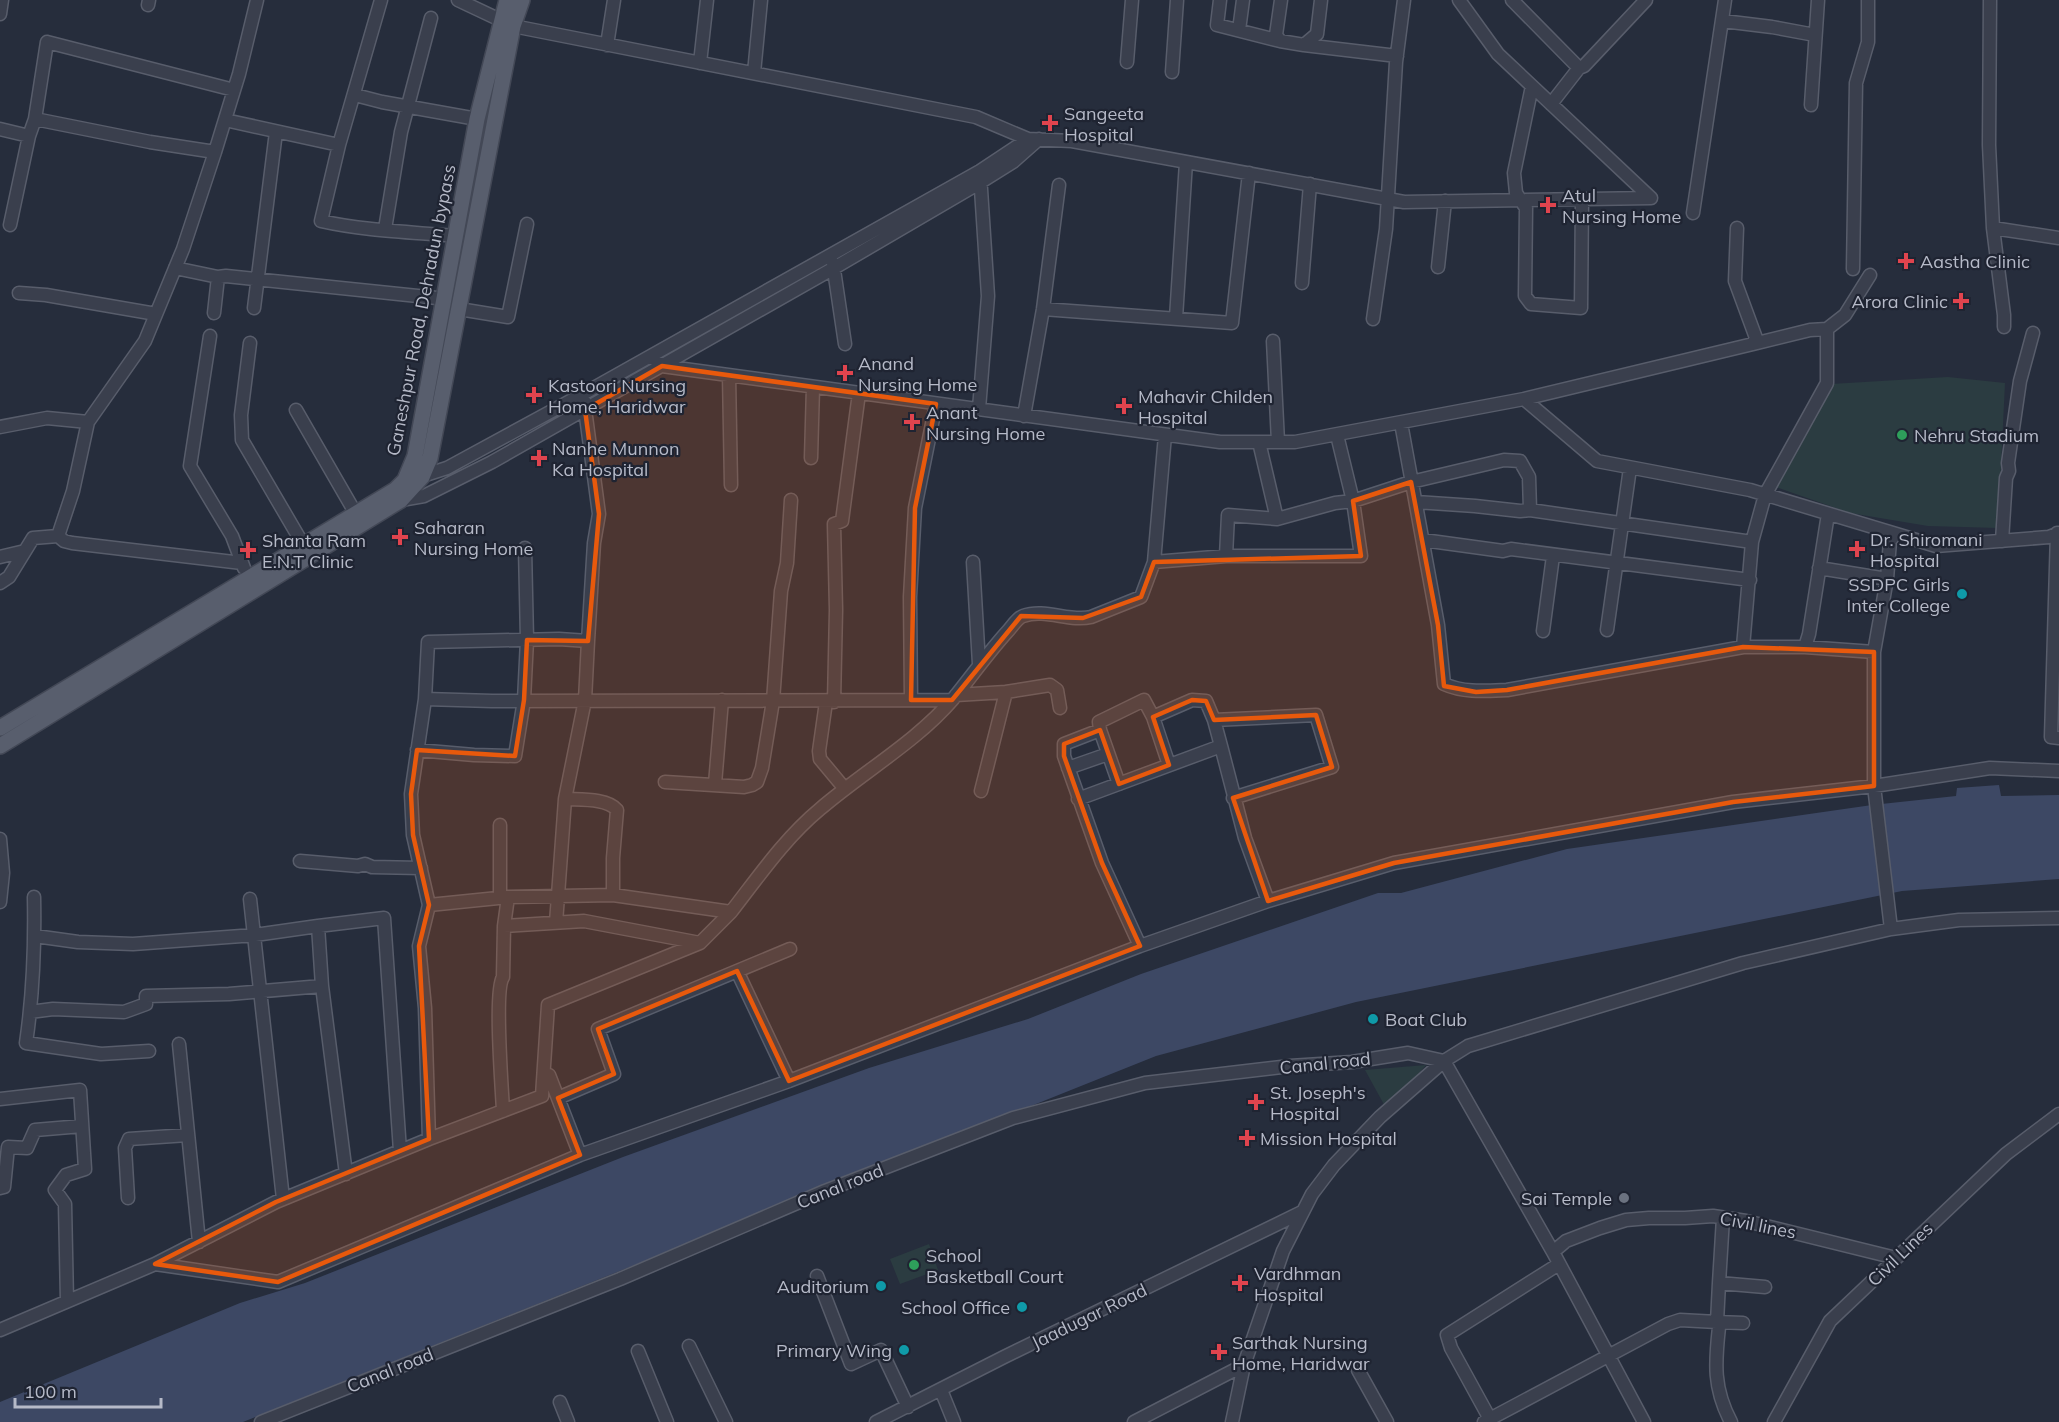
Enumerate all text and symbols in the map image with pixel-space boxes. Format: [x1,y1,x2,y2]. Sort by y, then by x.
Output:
place label: Sangeeta Hospital [1064,102,1144,146]
marker: Sangeeta Hospital [1041,114,1059,132]
street label: Ganeshpur Road, Dehradun bypass [381,162,461,458]
place label: Atul Nursing Home [1562,184,1681,228]
marker: Atul Nursing Home [1539,196,1557,214]
place label: Aastha Clinic [1920,250,2030,273]
marker: Aastha Clinic [1897,252,1915,270]
place label: Arora Clinic [1852,290,1948,313]
marker: Arora Clinic [1952,292,1970,310]
place label: Anand Nursing Home [858,352,977,396]
marker: Anand Nursing Home [836,364,854,382]
place label: Kastoori Nursing Home, Haridwar [548,374,686,418]
place label: Mahavir Childen Hospital [1138,385,1273,429]
marker: Kastoori Nursing Home, Haridwar [525,386,543,404]
marker: Mahavir Childen Hospital [1115,397,1133,415]
place label: Anant Nursing Home [926,401,1045,445]
marker: Anant Nursing Home [903,413,921,431]
place label: Nehru Stadium [1914,424,2039,447]
marker: Nehru Stadium [1895,428,1909,442]
place label: Nanhe Munnon Ka Hospital [552,437,680,481]
marker: Nanhe Munnon Ka Hospital [530,449,548,467]
place label: Saharan Nursing Home [414,516,533,560]
marker: Saharan Nursing Home [391,528,409,546]
place label: Dr. Shiromani Hospital [1870,528,1983,572]
place label: Shanta Ram E.N.T Clinic [262,529,366,573]
marker: Dr. Shiromani Hospital [1848,540,1866,558]
marker: Shanta Ram E.N.T Clinic [239,541,257,559]
place label: SSDPC Girls Inter College [1847,573,1950,617]
marker: SSDPC Girls Inter College [1955,587,1969,601]
place label: Boat Club [1385,1008,1467,1031]
marker: Boat Club [1366,1012,1380,1026]
street label: Canal road [1278,1047,1372,1079]
place label: St. Joseph's Hospital [1270,1081,1366,1125]
marker: St. Joseph's Hospital [1247,1093,1265,1111]
place label: Mission Hospital [1260,1127,1397,1150]
marker: Mission Hospital [1238,1129,1256,1147]
street label: Canal road [793,1158,887,1214]
place label: Sai Temple [1521,1187,1612,1210]
marker: Sai Temple [1617,1191,1631,1205]
street label: Civil lines [1718,1206,1798,1244]
street label: Civil Lines [1862,1217,1938,1291]
place label: School Basketball Court [926,1244,1064,1288]
marker: School Basketball Court [907,1258,921,1272]
place label: Vardhman Hospital [1254,1262,1341,1306]
marker: Vardhman Hospital [1231,1274,1249,1292]
place label: Auditorium [777,1275,869,1298]
street label: Jaadugar Road [1027,1278,1151,1354]
marker: Auditorium [874,1279,888,1293]
place label: School Office [901,1296,1010,1319]
marker: School Office [1015,1300,1029,1314]
place label: Sarthak Nursing Home, Haridwar [1232,1331,1370,1375]
place label: Primary Wing [776,1339,892,1362]
street label: Canal road [343,1342,437,1398]
marker: Primary Wing [897,1343,911,1357]
marker: Sarthak Nursing Home, Haridwar [1210,1343,1228,1361]
scale bar [15,1371,160,1409]
text: 100 m [24,1380,77,1403]

